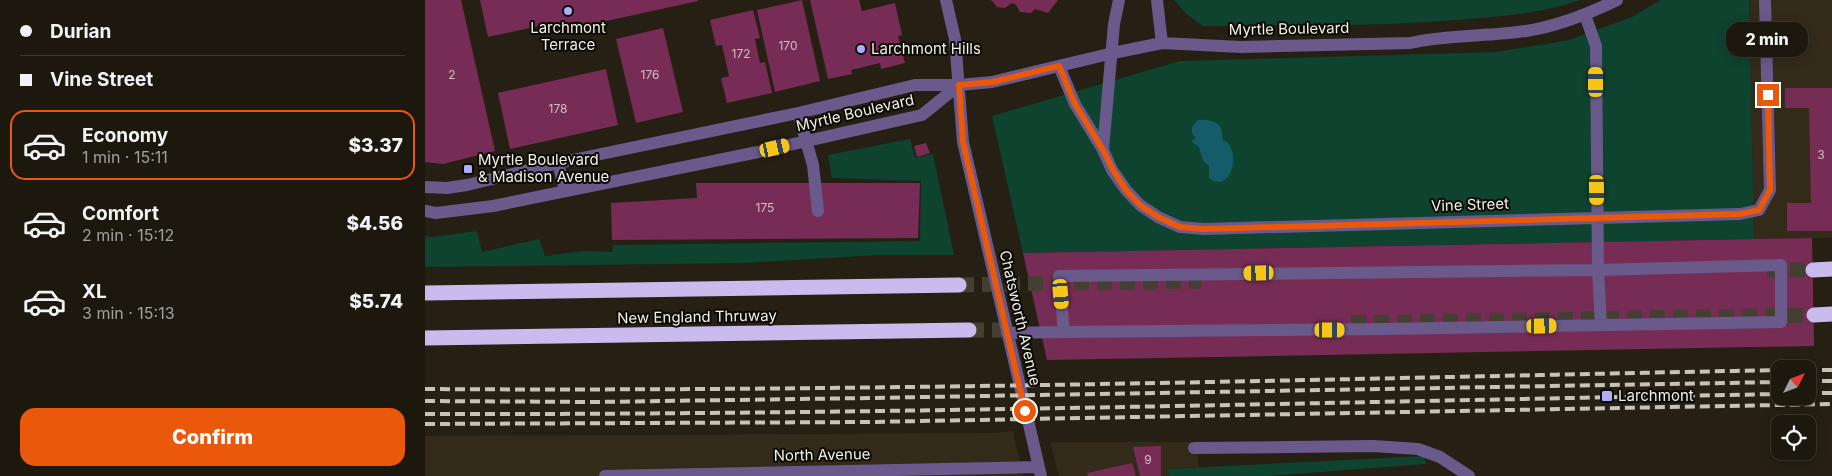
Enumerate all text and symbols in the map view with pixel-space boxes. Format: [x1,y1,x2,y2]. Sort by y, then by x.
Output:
marker: Larchmont Terrace [562,5,574,17]
place label: Larchmont Terrace [530,18,606,54]
street label: Myrtle Boulevard [1229,18,1349,39]
text: Durian [50,20,111,43]
callout: 2 min [1727,22,1809,58]
text: 2 min [1745,29,1789,49]
house number: 170 [778,38,798,53]
place label: Larchmont Hills [871,39,981,58]
marker: Larchmont Hills [855,43,867,55]
house number: 172 [732,46,751,61]
house number: 2 [448,67,456,82]
house number: 176 [641,67,659,82]
car [1588,67,1603,97]
text: Vine Street [50,68,153,91]
route end [1757,84,1779,106]
street label: Myrtle Boulevard [794,90,916,135]
house number: 178 [549,101,567,116]
icon: car [22,123,67,168]
text: Economy [82,124,168,147]
text: $3.37 [348,134,403,157]
car [758,137,791,159]
text: 1 min · 15:11 [82,147,168,167]
house number: 3 [1817,147,1825,162]
place label: Myrtle Boulevard & Madison Avenue [478,150,609,186]
marker: Myrtle Boulevard & Madison Avenue [462,163,474,175]
car [1589,175,1604,205]
street label: Vine Street [1431,194,1509,215]
house number: 175 [756,200,774,215]
icon: car [22,201,67,246]
text: Comfort [82,202,159,225]
text: $4.56 [346,212,403,235]
text: 2 min · 15:12 [82,225,174,245]
street label: Chatsworth Avenue [996,248,1045,387]
car [1243,265,1274,281]
car [1052,278,1069,310]
icon: car [22,279,67,324]
text: XL [82,280,107,303]
text: $5.74 [349,290,403,313]
text: 3 min · 15:13 [82,303,175,323]
street label: New England Thruway [617,306,778,327]
car [1526,318,1557,334]
car [1315,323,1345,338]
north arrow [1771,360,1816,405]
map controls [1771,360,1816,460]
place label: Larchmont [1618,386,1694,405]
marker: Larchmont [1600,389,1614,403]
route start [1014,400,1036,422]
button: Confirm [20,408,405,466]
button: locate [1771,415,1816,460]
street label: North Avenue [773,444,871,465]
house number: 9 [1144,452,1152,467]

